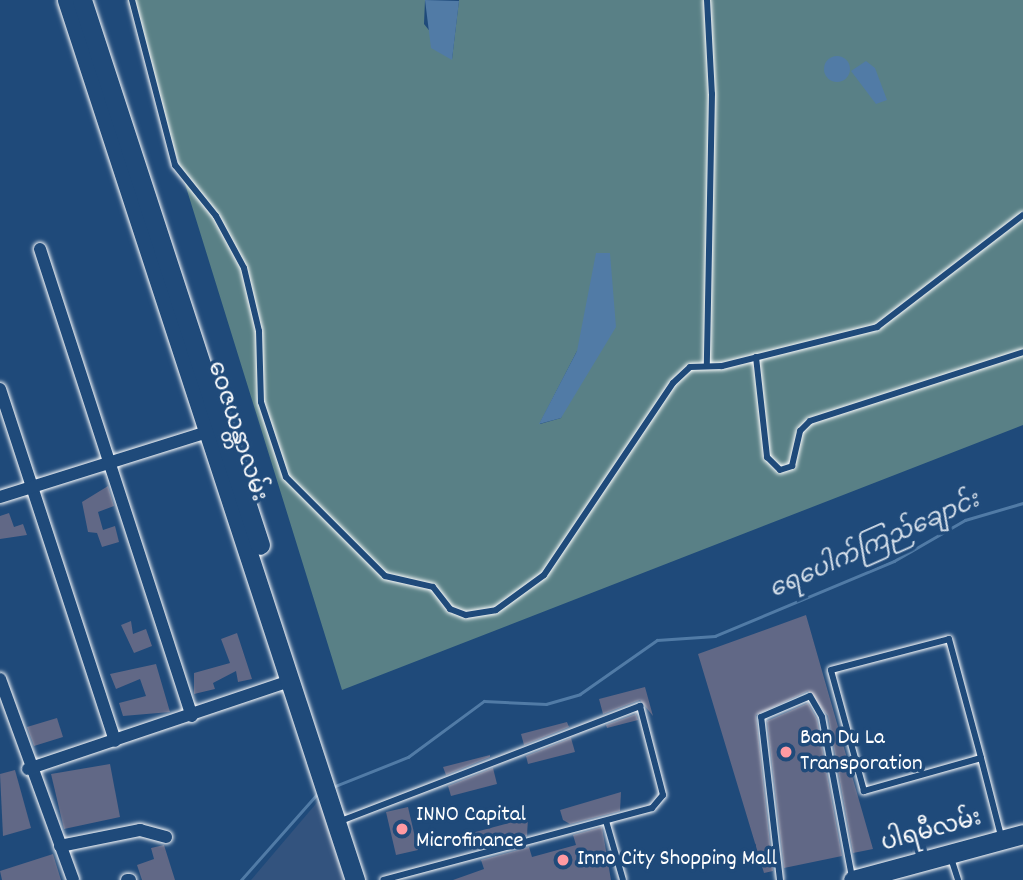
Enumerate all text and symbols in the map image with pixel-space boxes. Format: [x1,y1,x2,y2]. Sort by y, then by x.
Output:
street label: ဝေဇယန္တာလမ်း [199,358,271,506]
water label: ရေပေါက်ကြည်ချောင်း [765,488,985,606]
place label: Ban Du La Transporation [800,725,923,779]
marker: Ban Du La Transporation [778,744,794,760]
place label: INNO Capital Microfinance [416,802,526,856]
street label: ပါရမီလမ်း [879,806,985,860]
marker: INNO Capital Microfinance [394,821,410,837]
place label: Inno City Shopping Mall [577,846,777,874]
marker: Inno City Shopping Mall [555,852,571,868]

